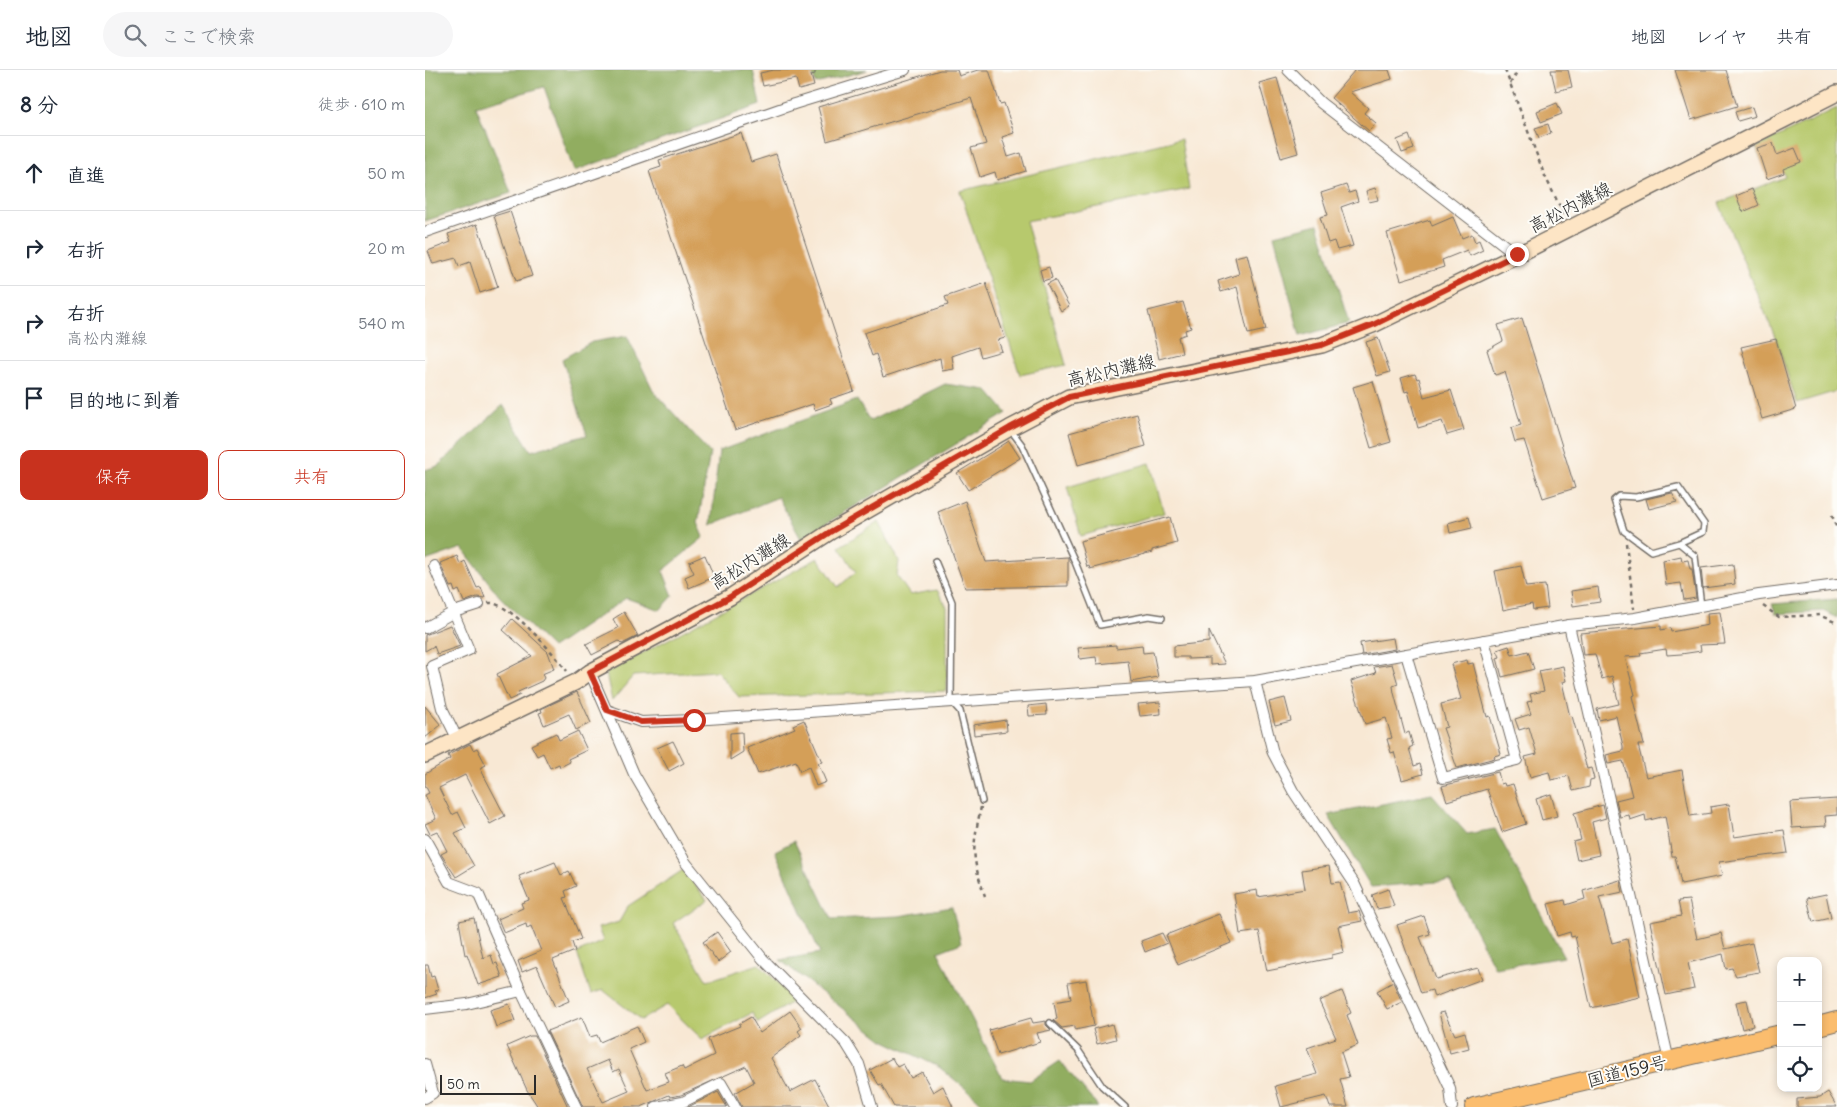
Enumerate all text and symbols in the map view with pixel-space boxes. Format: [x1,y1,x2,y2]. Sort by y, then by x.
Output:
search box [103,12,453,57]
text: 地図 [25,21,73,51]
icon: search [121,21,149,49]
text: ここで検索 [161,24,256,48]
text: 地図 [1631,25,1667,48]
text: レイヤ [1695,25,1748,48]
text: 共有 [1776,25,1812,48]
text: 8 分 [20,91,58,118]
text: 徒歩 · 610 m [318,94,405,114]
icon: ahead [20,159,48,187]
text: 直進 [67,163,105,187]
text: 50 m [367,163,405,183]
street label: 高松内灘線 [1525,176,1615,238]
icon: right [20,234,48,262]
text: 右折 [67,238,105,262]
text: 20 m [368,238,405,258]
route end [1506,243,1529,266]
text: 右折 [67,301,105,325]
icon: right [20,309,48,337]
text: 540 m [358,313,405,333]
text: 高松内灘線 [67,328,147,348]
street label: 高松内灘線 [1065,349,1157,391]
icon: arrive [20,384,48,412]
text: 目的地に到着 [67,388,181,412]
button: 保存 [20,450,208,500]
button: 共有 [218,450,405,500]
street label: 高松内灘線 [706,527,794,595]
route start [683,709,706,732]
map controls [1777,957,1822,1092]
button: + [1777,957,1822,1002]
button: − [1777,1002,1822,1047]
button: locate [1777,1047,1822,1092]
street label: 国道159号 [1585,1050,1669,1092]
scale bar [440,1072,536,1095]
text: 50 m [447,1075,480,1093]

